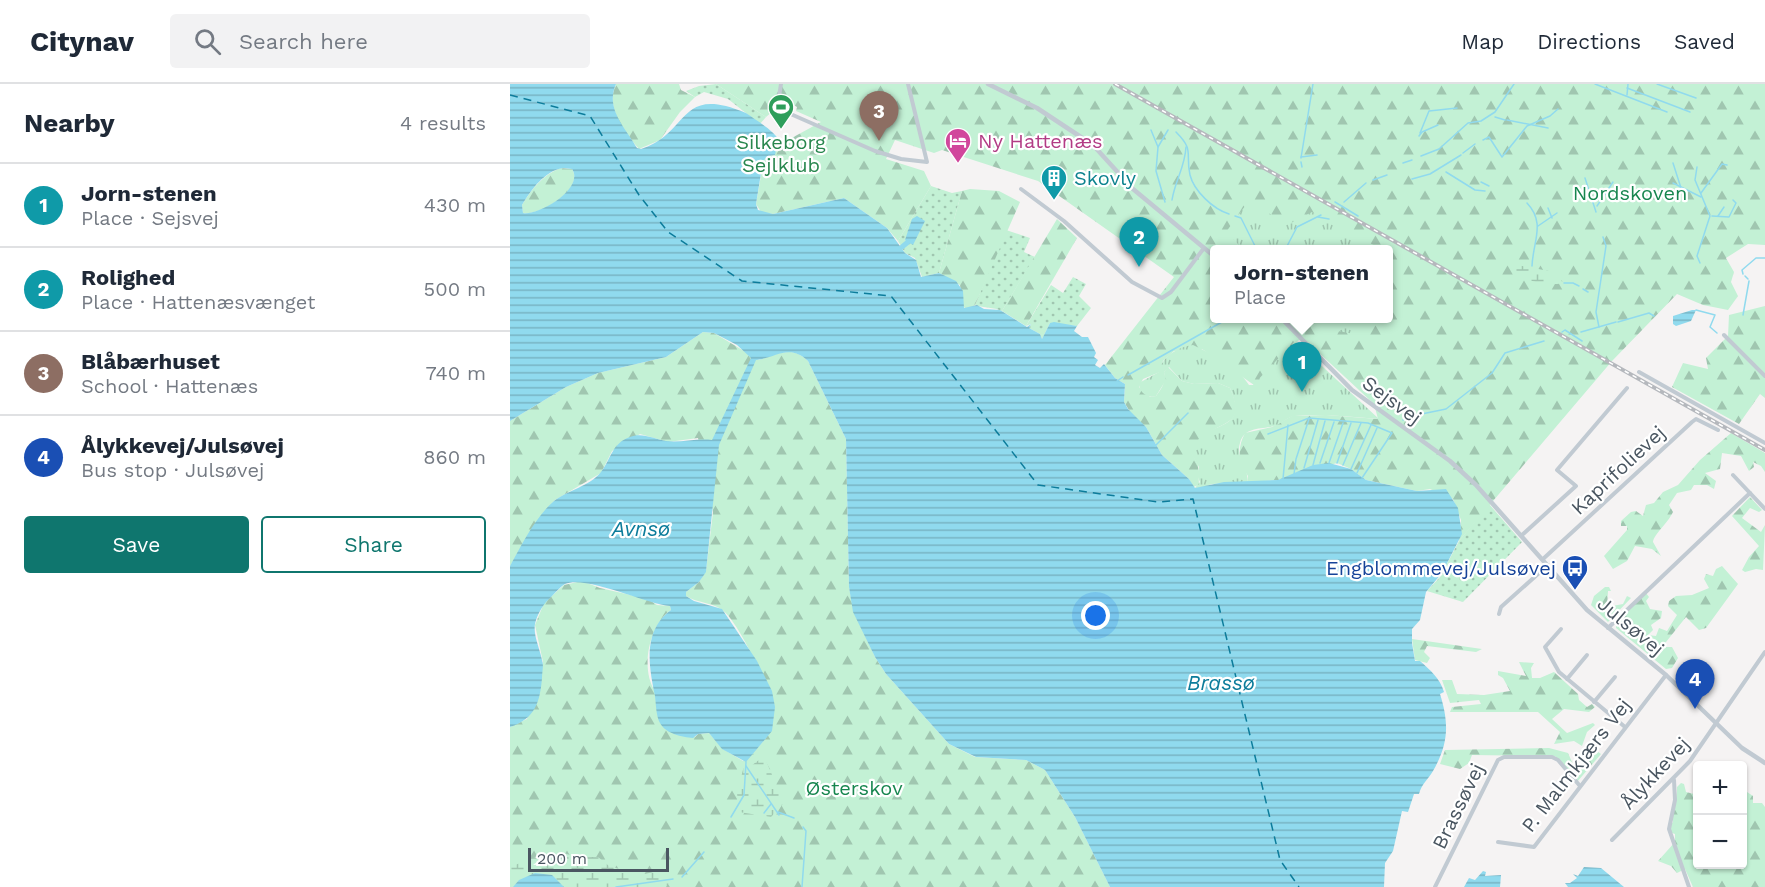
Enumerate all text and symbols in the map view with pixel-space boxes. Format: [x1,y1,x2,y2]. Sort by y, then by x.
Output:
search box [170,14,590,68]
text: Citynav [30,25,134,58]
icon: search [191,25,224,58]
text: Search here [239,29,368,54]
text: Map [1461,29,1504,54]
text: Directions [1537,29,1641,54]
text: Saved [1674,29,1735,54]
sports icon: Silkeborg Sejlklub [766,92,796,130]
pin: 3 [860,92,898,141]
text: Nearby [24,108,115,138]
text: 4 results [400,111,486,135]
hotel icon: Ny Hattenæs [943,126,973,164]
place label: Ny Hattenæs [978,129,1103,153]
place label: Silkeborg Sejlklub [736,130,826,177]
building icon: Skovly [1039,163,1069,201]
place label: Skovly [1074,166,1137,190]
text: Jorn-stenen [81,181,217,206]
park label: Nordskoven [1573,181,1687,205]
text: 1 [39,193,48,217]
text: 430 m [424,193,486,217]
text: Place · Sejsvej [81,206,219,230]
pin: 2 [1120,218,1158,267]
popup [1210,245,1393,323]
text: Jorn-stenen [1234,260,1369,285]
text: Rolighed [81,265,175,290]
text: 2 [38,277,49,301]
text: 500 m [424,277,486,301]
text: Place [1234,285,1286,309]
text: Place · Hattenæsvænget [81,290,315,314]
pin: 1 [1282,342,1322,392]
text: Blåbærhuset [81,349,220,374]
text: 3 [38,361,49,385]
text: 740 m [426,361,486,385]
street label: Sejsvej [1358,371,1426,429]
text: School · Hattenæs [81,374,258,398]
street label: Kaprifolievej [1566,420,1670,520]
text: Ålykkevej/Julsøvej [81,433,284,458]
text: 4 [37,445,50,469]
text: 860 m [423,445,486,469]
text: Bus stop · Julsøvej [81,458,264,482]
button: Save [24,516,249,573]
button: Share [261,516,486,573]
water label: Avnsø [611,516,671,541]
bus stop icon: Engblommevej/Julsøvej [1560,553,1590,591]
place label: Engblommevej/Julsøvej [1326,556,1556,580]
street label: Julsøvej [1593,591,1669,661]
your location [1081,601,1110,630]
pin: 4 [1676,660,1714,709]
water label: Brassø [1187,670,1256,695]
street label: P. Malmkjærs Vej [1516,693,1636,837]
street label: Ålykkevej [1616,732,1694,814]
street label: Brassøvej [1427,759,1489,853]
map controls [1693,761,1747,869]
button: + [1693,761,1747,815]
park label: Østerskov [805,776,903,800]
button: − [1693,815,1747,869]
scale bar [528,845,669,872]
text: 200 m [537,849,587,868]

